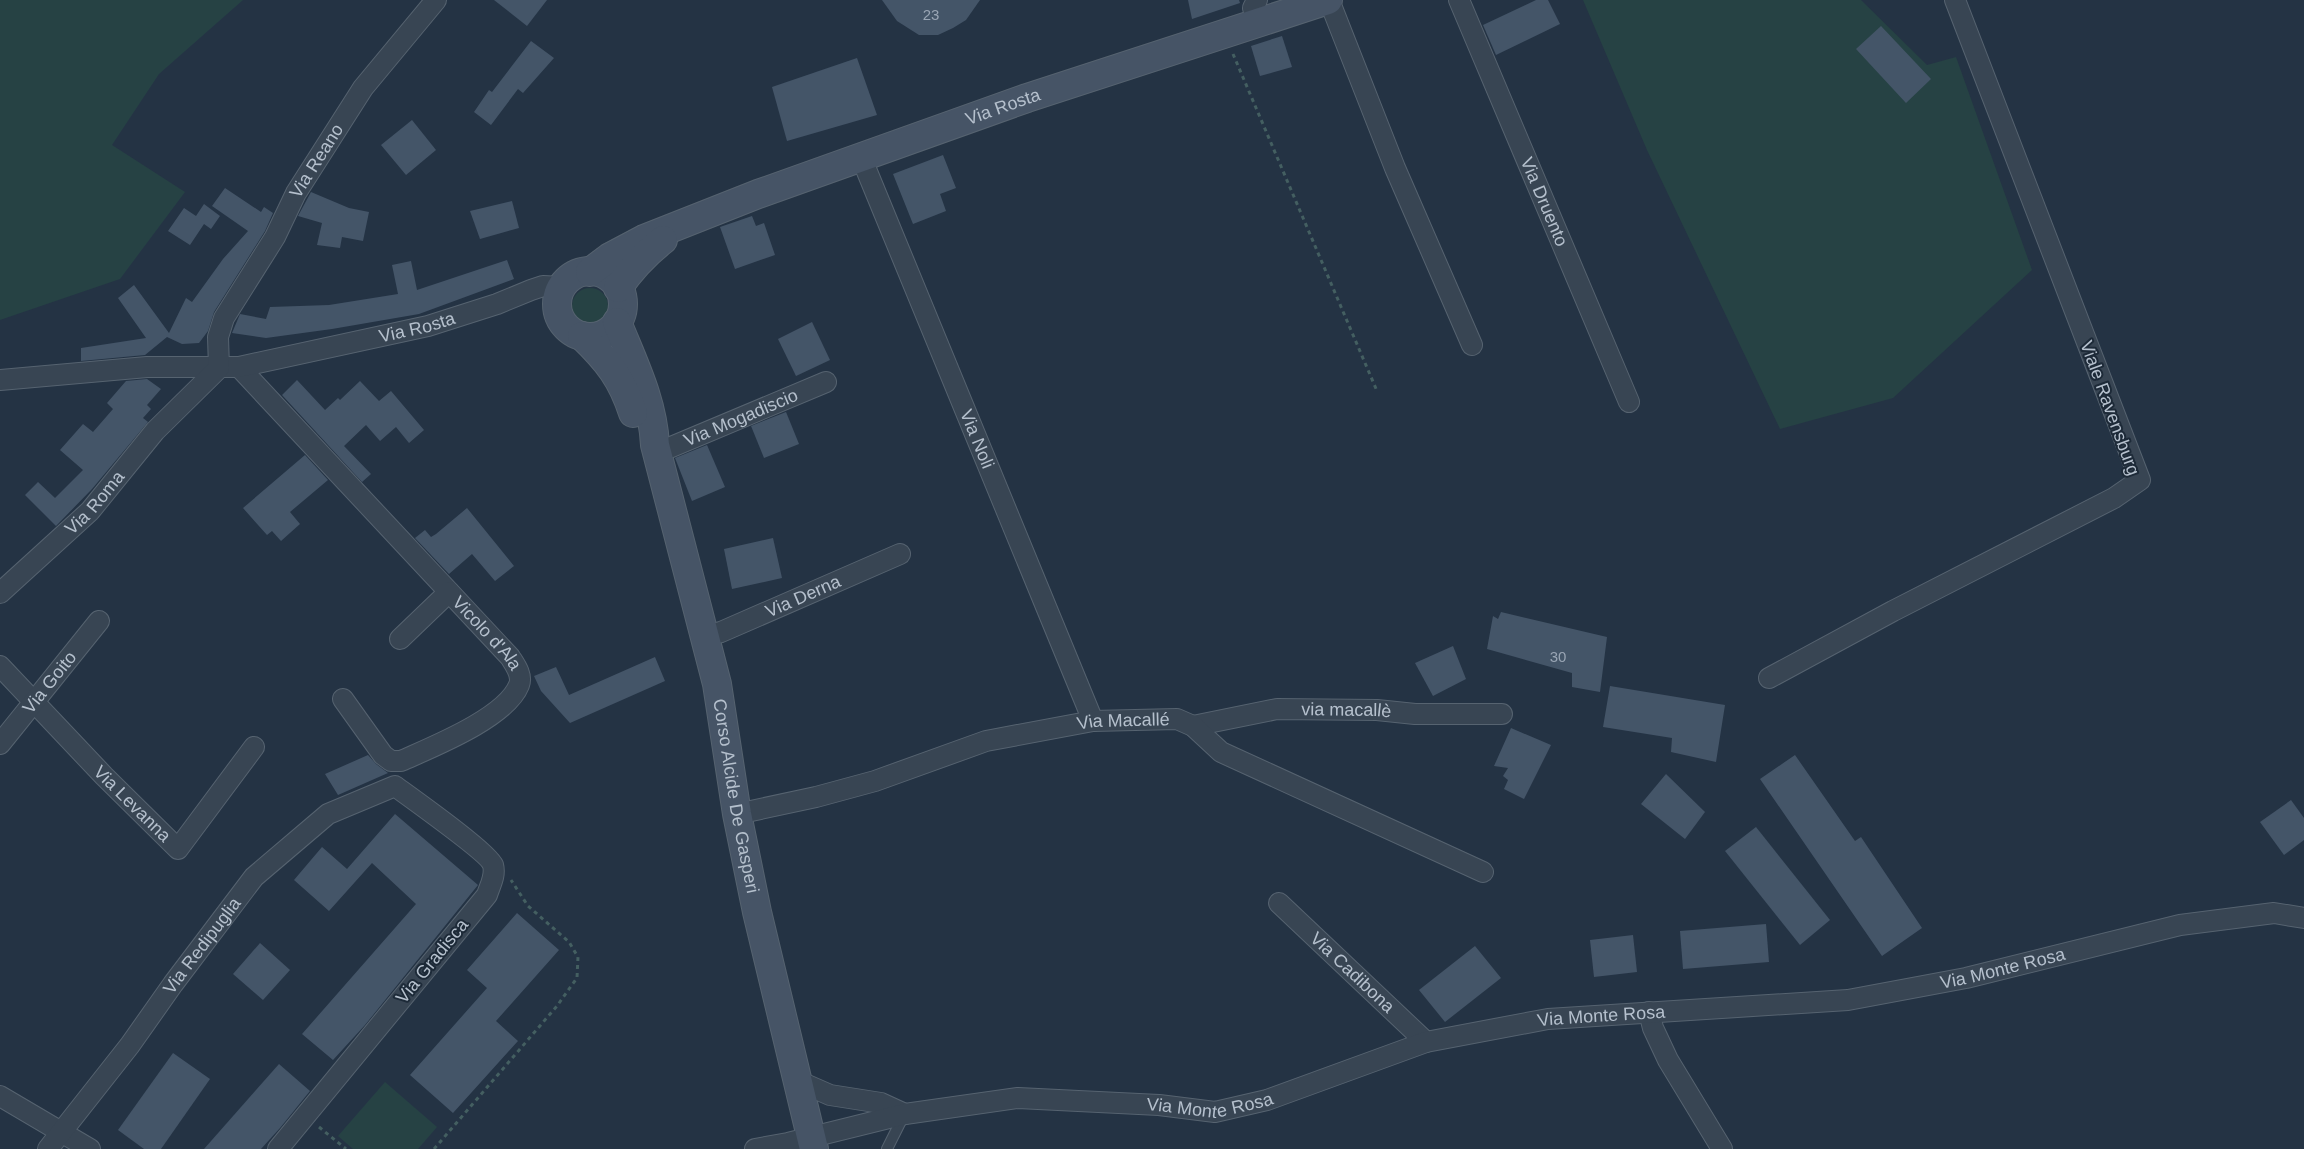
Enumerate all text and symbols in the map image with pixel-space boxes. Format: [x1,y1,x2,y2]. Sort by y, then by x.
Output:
house number: 23 [923,6,939,23]
street label: Via Rosta [963,84,1044,129]
street label: Via Reano [285,120,347,202]
street label: Via Druento [1517,154,1572,249]
street label: Via Rosta [377,308,459,346]
street label: Viale Ravensburg [2076,338,2144,478]
street label: Via Mogadiscio [681,385,801,451]
street label: Via Noli [956,407,998,471]
street label: Via Roma [61,466,129,539]
street label: Via Derna [762,571,844,621]
street label: Vicolo d'Ala [448,592,526,675]
street label: Via Goito [19,647,80,717]
house number: 30 [1550,648,1566,665]
street label: Corso Alcide De Gasperi [709,697,763,895]
street label: via macallè [1301,699,1392,721]
street label: Via Macallé [1075,709,1170,734]
street label: Via Levanna [90,762,175,847]
street label: Via Redipuglia [159,893,245,998]
street label: Via Gradisca [392,914,473,1007]
street label: Via Cadibona [1306,928,1399,1017]
street label: Via Monte Rosa [1938,944,2068,993]
street label: Via Monte Rosa [1536,1002,1667,1031]
street label: Via Monte Rosa [1146,1088,1277,1122]

